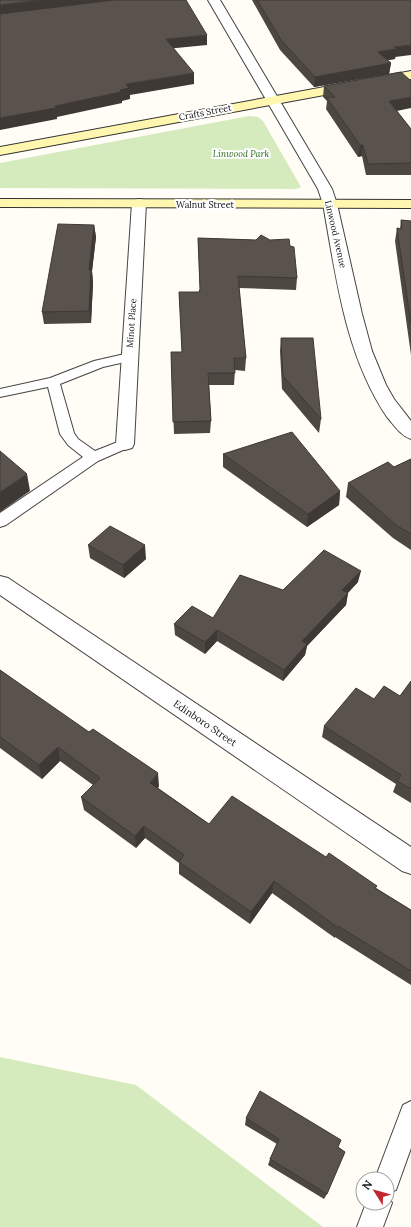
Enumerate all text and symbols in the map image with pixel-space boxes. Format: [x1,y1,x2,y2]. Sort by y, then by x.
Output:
street label: Crafts Street [178,101,233,122]
park label: Linwood Park [213,148,270,159]
street label: Walnut Street [176,199,234,210]
street label: Linwood Avenue [323,199,349,269]
street label: Minot Place [124,298,138,348]
street label: Edinboro Street [171,697,239,749]
north arrow [355,1171,395,1211]
text: N [359,1177,375,1193]

